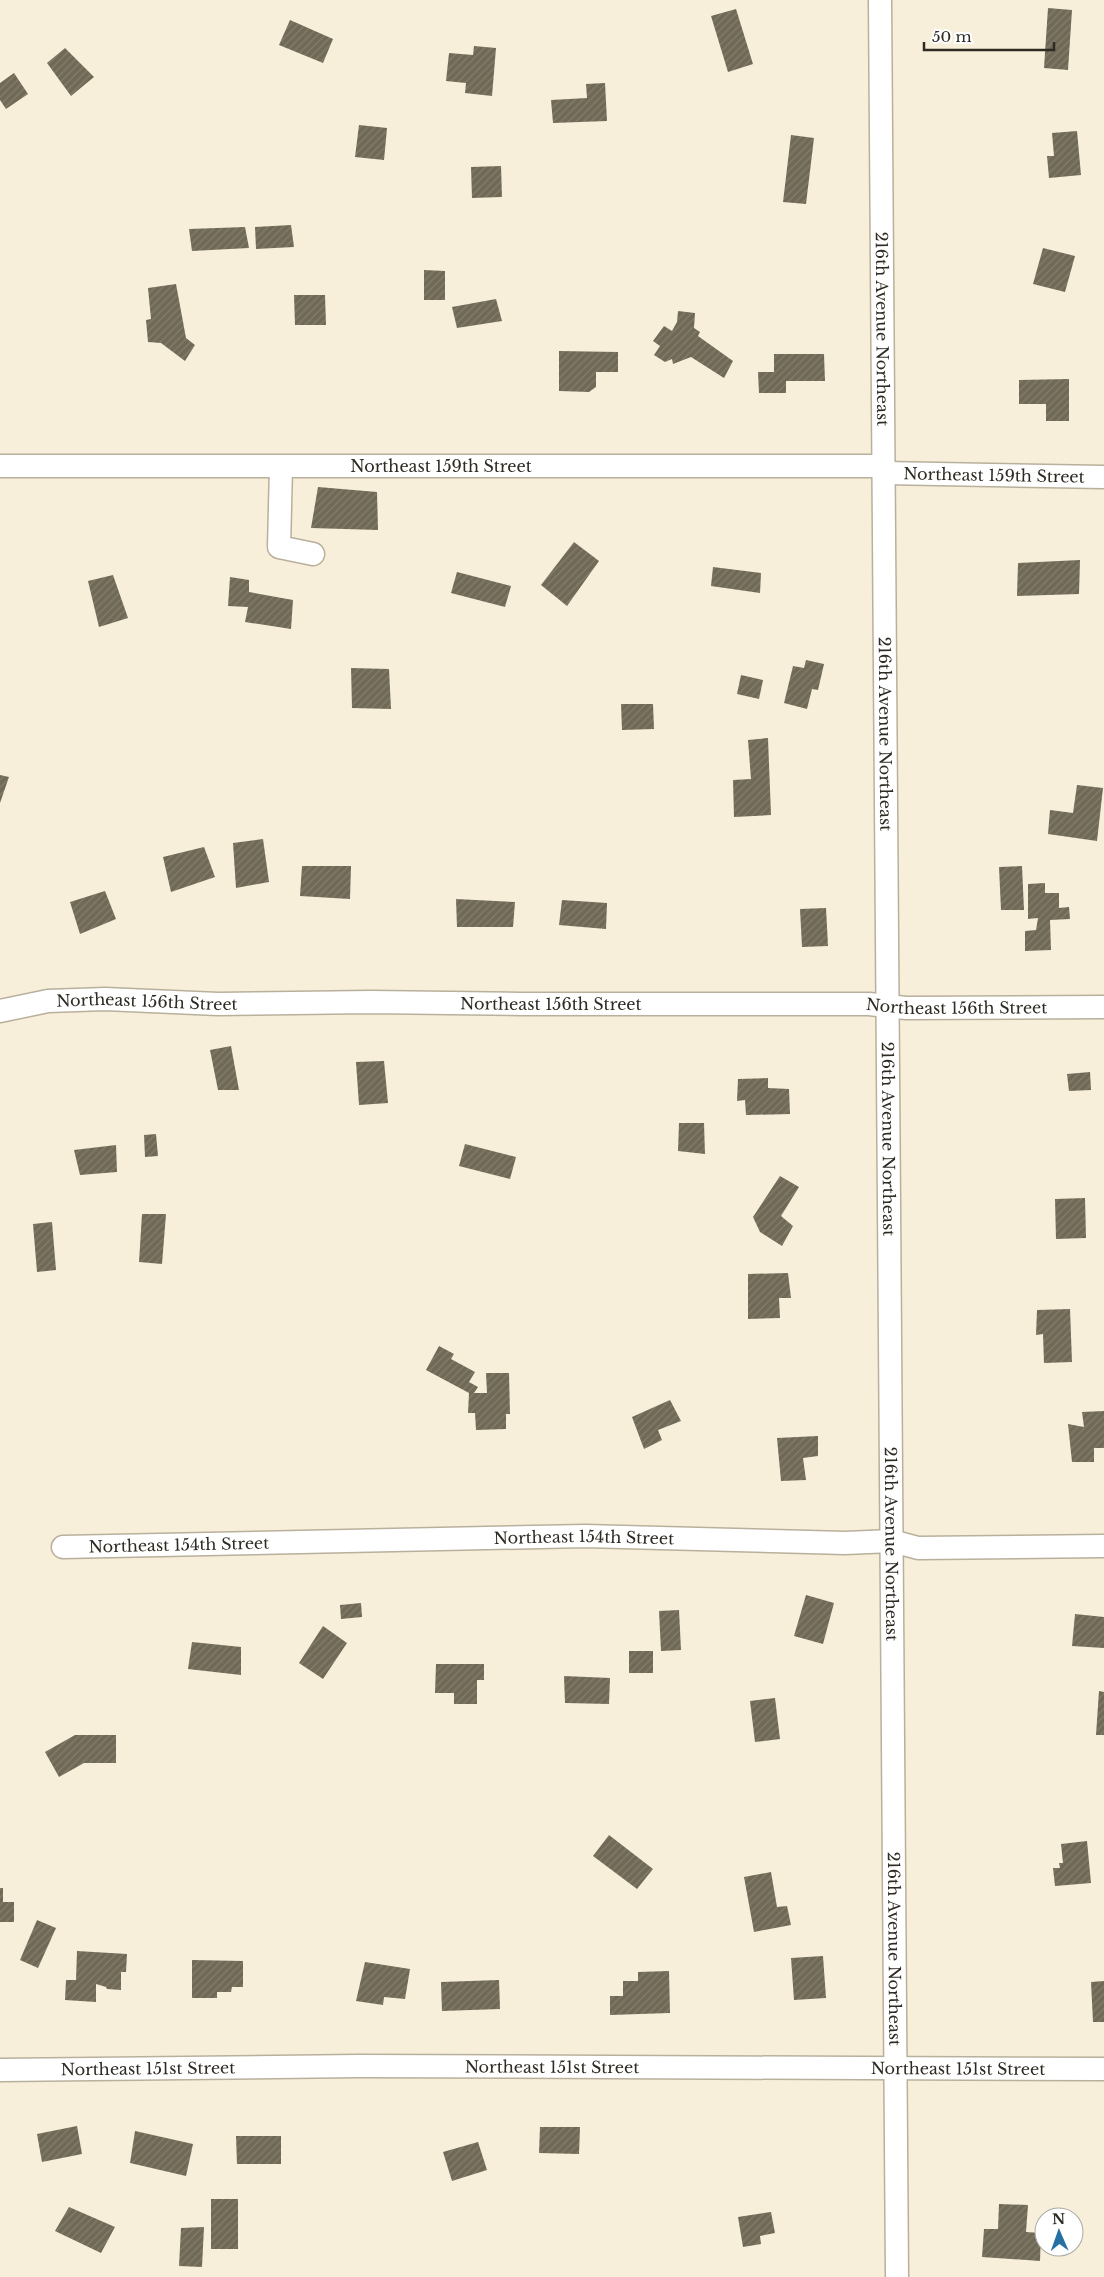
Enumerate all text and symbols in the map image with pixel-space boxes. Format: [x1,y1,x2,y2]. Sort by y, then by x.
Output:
scale bar [924,20,1054,52]
text: 50 m [932,27,972,46]
street label: 216th Avenue Northeast [872,232,893,426]
street label: Northeast 159th Street [350,456,532,476]
street label: Northeast 159th Street [903,463,1085,487]
street label: 216th Avenue Northeast [875,637,896,831]
street label: Northeast 156th Street [56,989,238,1014]
street label: Northeast 156th Street [460,993,642,1014]
street label: Northeast 156th Street [865,994,1047,1018]
street label: 216th Avenue Northeast [878,1042,899,1236]
street label: 216th Avenue Northeast [881,1447,902,1641]
street label: Northeast 154th Street [493,1526,674,1548]
street label: Northeast 154th Street [89,1533,269,1556]
street label: 216th Avenue Northeast [884,1852,905,2046]
street label: Northeast 151st Street [465,2056,639,2077]
street label: Northeast 151st Street [61,2057,235,2079]
street label: Northeast 151st Street [871,2058,1045,2079]
north arrow [1034,2207,1084,2257]
text: N [1052,2210,1065,2228]

